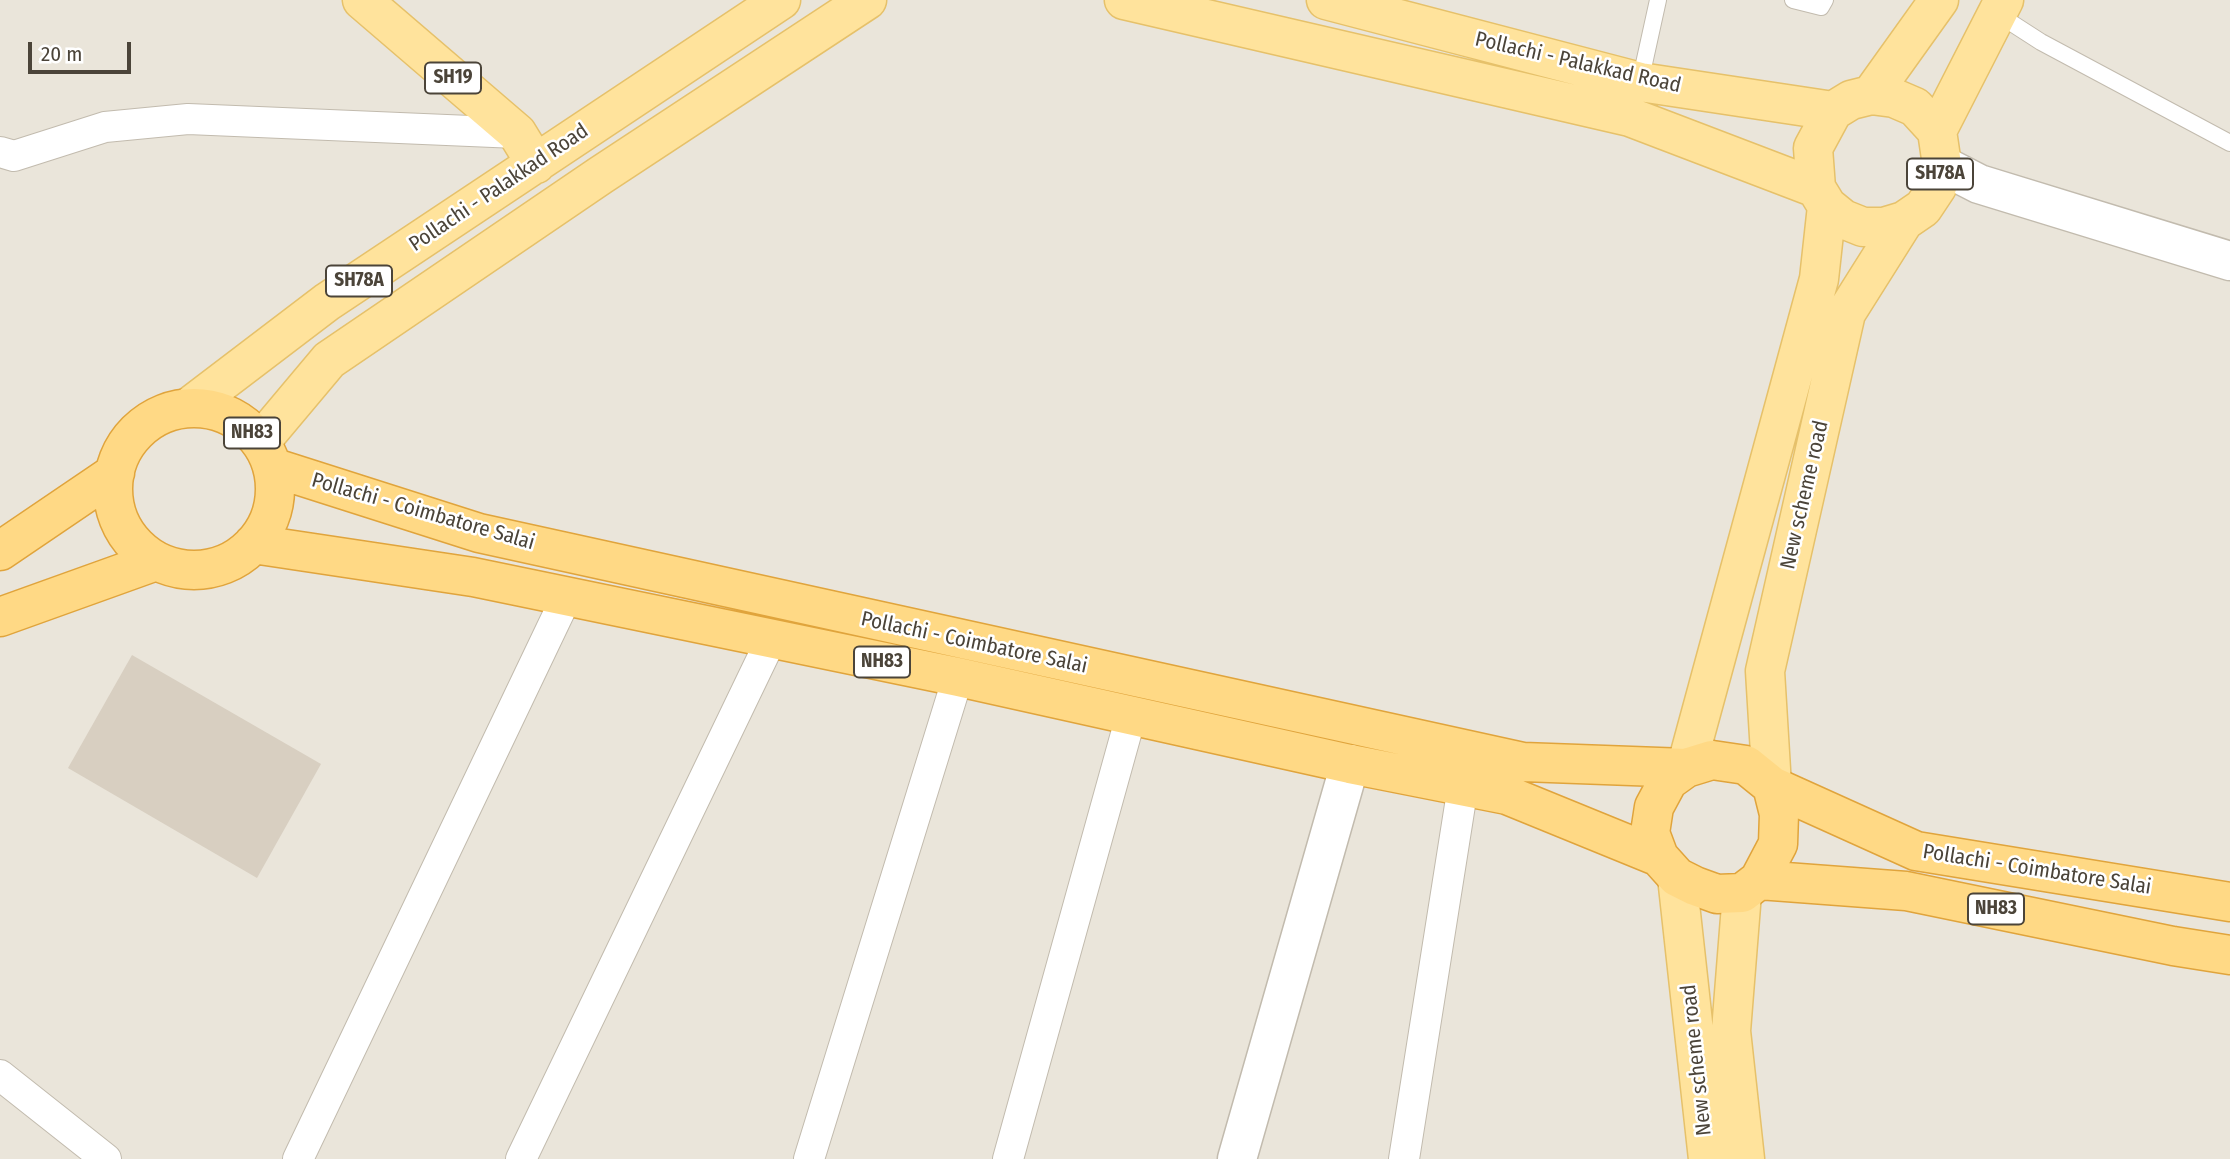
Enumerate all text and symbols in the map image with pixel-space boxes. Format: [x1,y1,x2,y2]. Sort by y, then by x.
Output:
street label: Pollachi - Palakkad Road [1473,27,1683,99]
scale bar [32,28,135,72]
text: 20 m [41,41,82,67]
road number: SH19 [425,62,481,94]
street label: Pollachi - Palakkad Road [405,119,593,257]
road number: SH78A [1907,158,1973,190]
road number: SH78A [326,266,392,296]
road number: NH83 [224,418,280,448]
street label: New scheme road [1776,418,1834,572]
street label: Pollachi - Coimbatore Salai [309,468,537,556]
street label: Pollachi - Coimbatore Salai [858,607,1090,679]
road number: NH83 [854,646,910,678]
street label: Pollachi - Coimbatore Salai [1921,840,2153,900]
road number: NH83 [1968,894,2024,925]
street label: New scheme road [1677,983,1717,1137]

